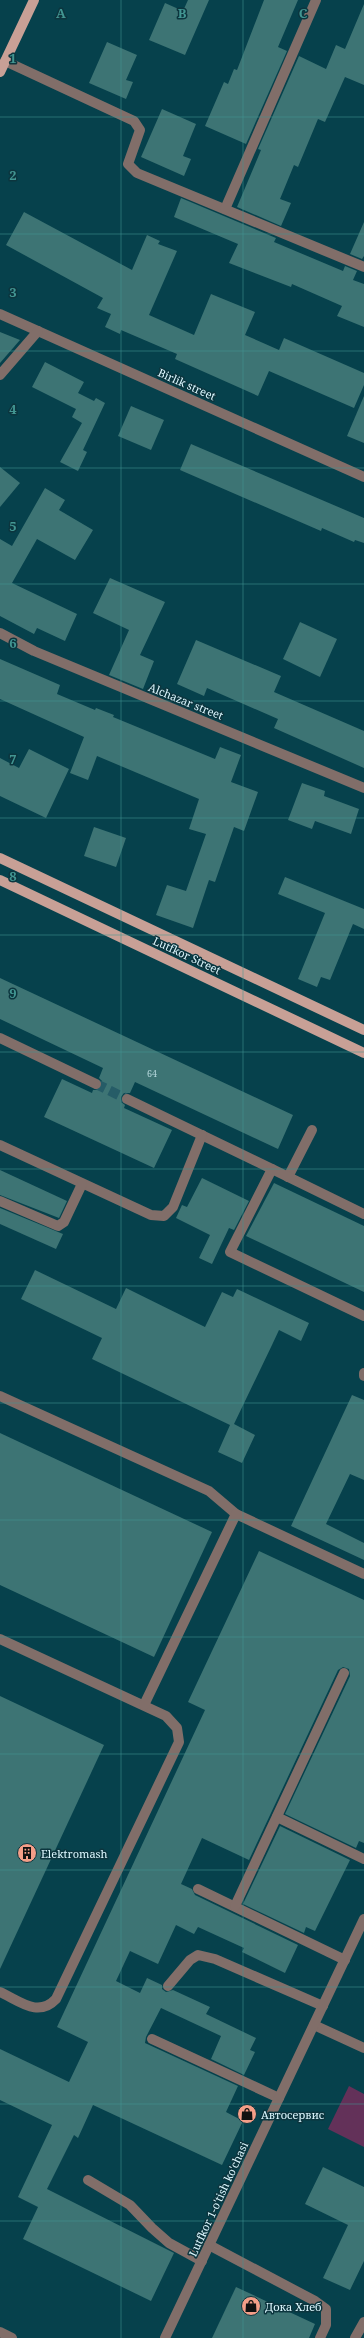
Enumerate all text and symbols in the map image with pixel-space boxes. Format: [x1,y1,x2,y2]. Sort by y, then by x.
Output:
text: A [56,4,66,22]
text: B [178,4,187,22]
text: C [299,4,308,22]
text: 1 [9,49,17,67]
text: 2 [9,166,17,184]
text: 3 [9,283,17,301]
street label: Birlik street [156,365,218,403]
text: 4 [9,400,17,418]
text: 5 [9,517,17,535]
text: 6 [9,634,17,652]
street label: Alchazar street [146,679,226,723]
text: 7 [9,750,17,768]
text: 8 [9,867,17,885]
street label: Lutfkor Street [151,933,223,977]
text: 9 [9,984,17,1002]
house number: 64 [147,1067,157,1080]
building icon: Elektromash [16,1842,38,1864]
place label: Elektromash [41,1846,108,1861]
shop icon: Автосервис [236,2103,258,2125]
place label: Автосервис [261,2107,325,2122]
street label: Lutfkor 1-o'tish ko'chasi [185,2139,251,2259]
shop icon: Дока Хлеб [240,2295,262,2317]
place label: Дока Хлеб [265,2299,322,2314]

